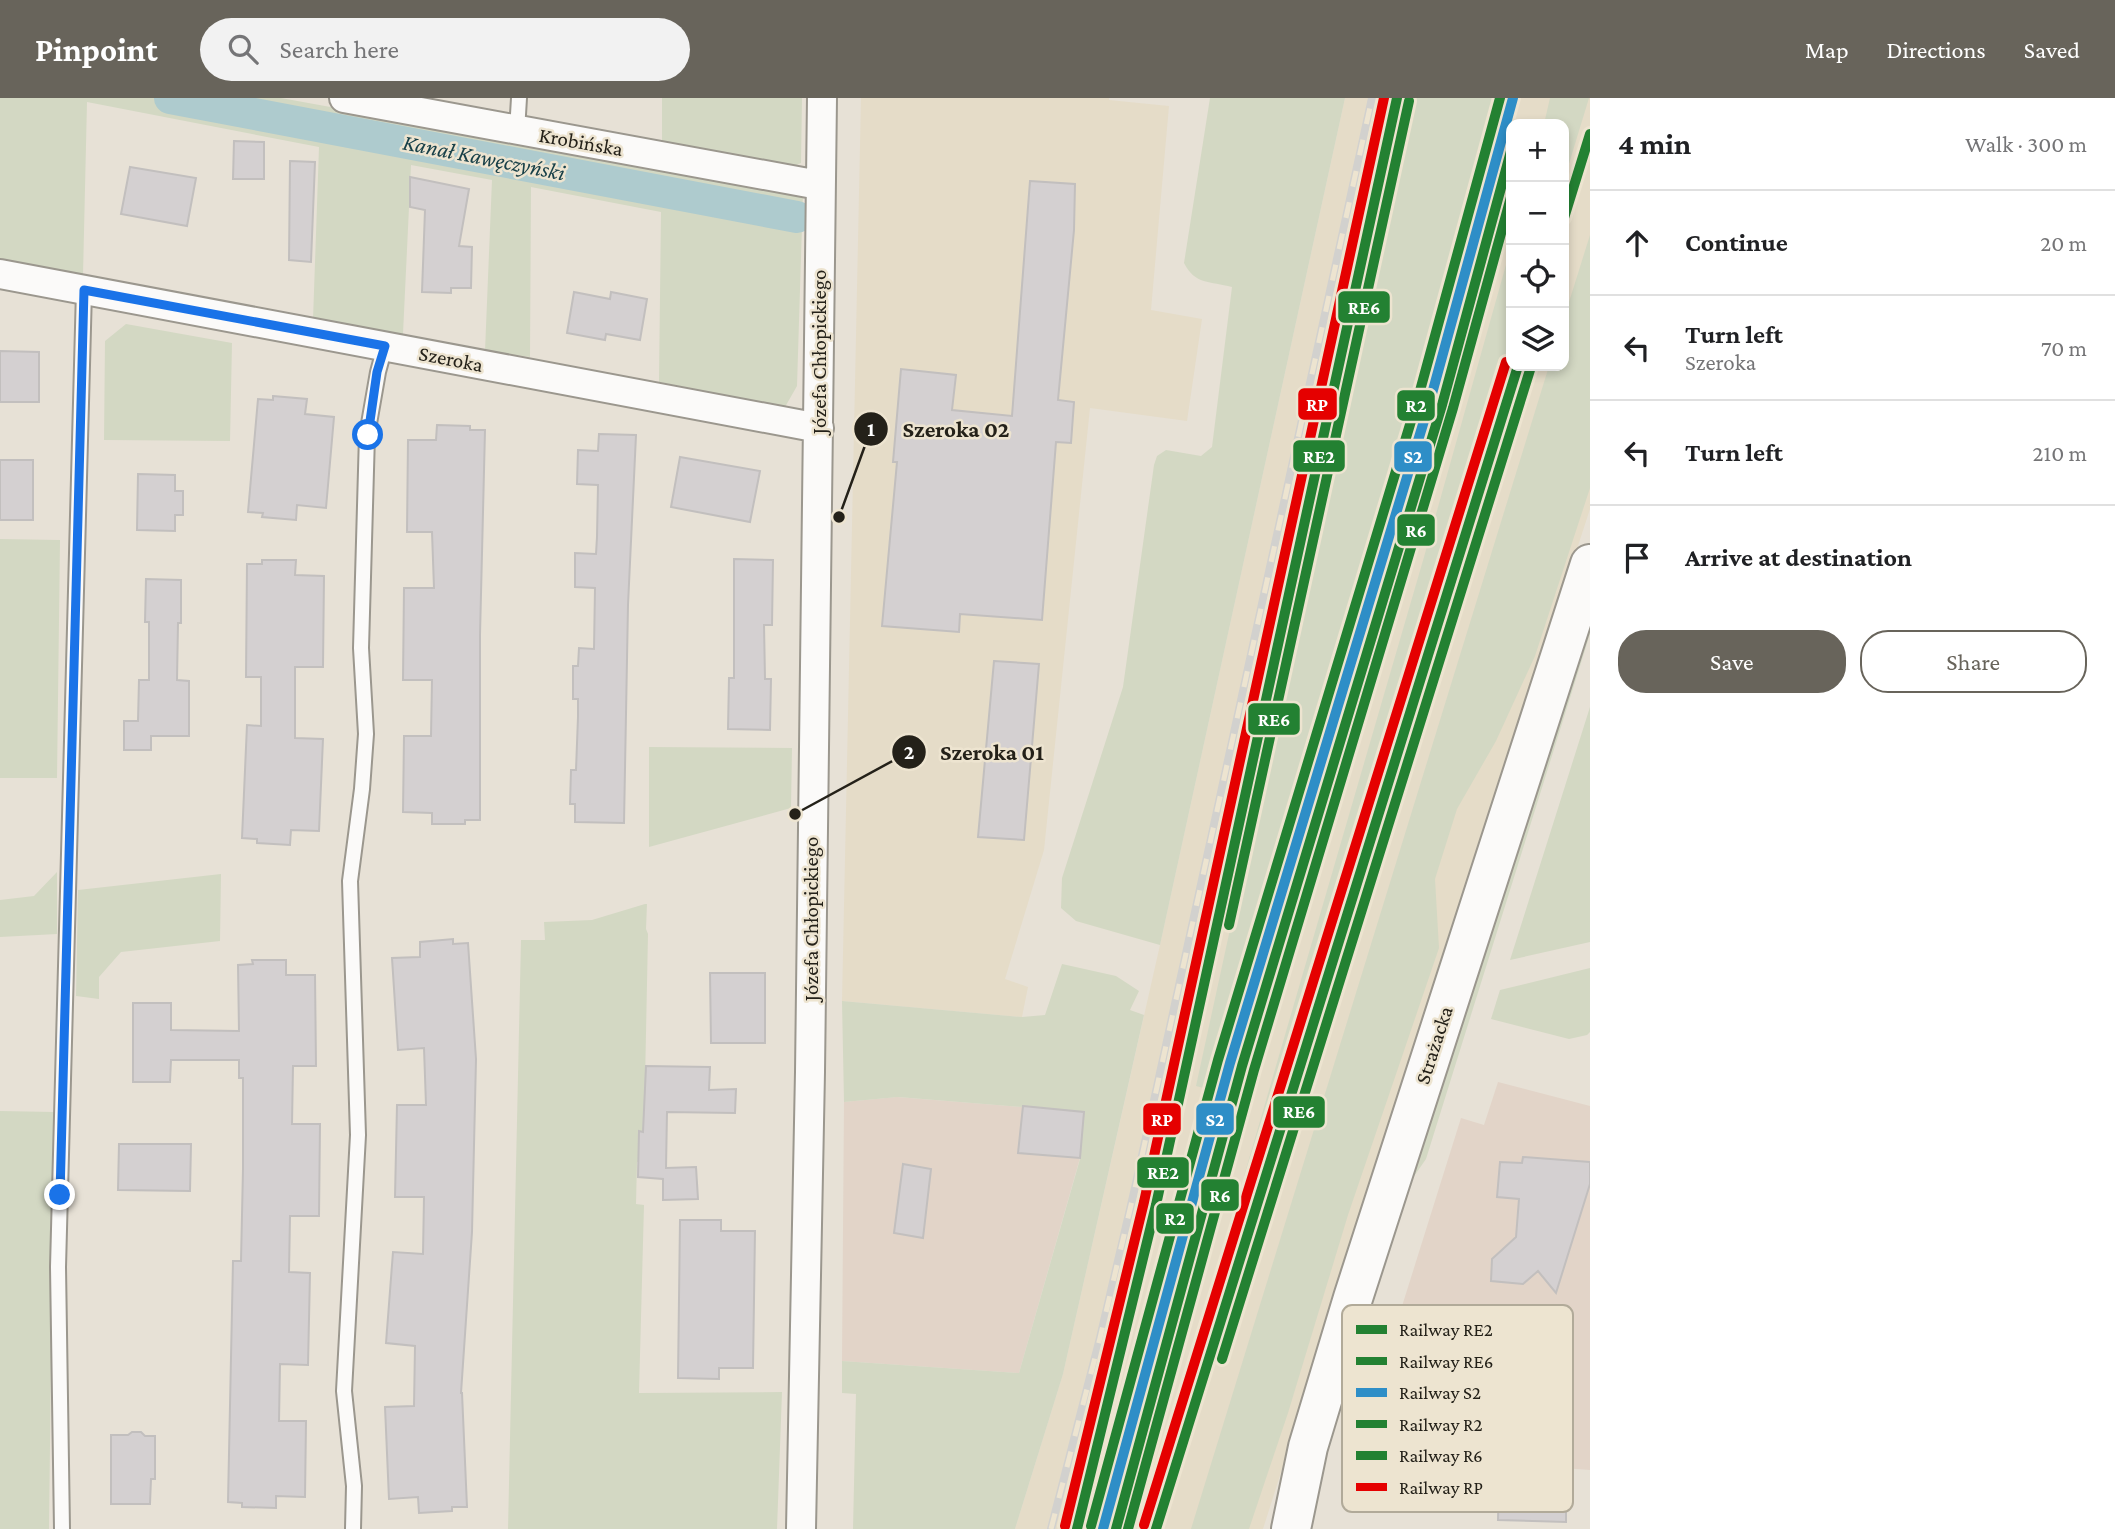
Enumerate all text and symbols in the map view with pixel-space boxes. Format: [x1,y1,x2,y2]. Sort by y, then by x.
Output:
search box [200,18,690,81]
icon: search [224,30,262,68]
text: Pinpoint [35,31,158,68]
text: Search here [280,35,399,64]
text: Map [1805,36,1849,63]
text: Directions [1887,36,1986,63]
text: Saved [2024,36,2080,63]
map controls [1506,119,1569,371]
button: + [1506,119,1569,182]
street label: Krobińska [537,123,625,161]
text: 4 min [1618,127,1691,160]
water label: Kanał Kawęczyński [401,129,568,186]
text: Walk · 300 m [1965,131,2087,157]
button: − [1506,182,1569,245]
icon: ahead [1618,224,1656,262]
text: Continue [1685,228,1788,257]
text: 20 m [2040,230,2087,256]
button: locate [1506,245,1569,308]
street label: Józefa Chłopickiego [807,270,831,436]
line badge: RE6 [1337,290,1391,324]
text: RE6 [1348,297,1380,318]
button: layers [1506,308,1569,371]
text: Turn left [1685,320,1783,349]
icon: left [1618,329,1656,367]
text: 70 m [2041,335,2087,361]
street label: Szeroka [417,341,485,377]
text: Szeroka [1685,349,1756,375]
line badge: RP [1297,387,1338,421]
line badge: R2 [1396,389,1436,422]
text: RP [1306,394,1328,415]
text: R2 [1405,395,1427,416]
callout: Szeroka 02 [853,407,1023,451]
text: Szeroka 02 [903,416,1010,442]
text: 1 [867,417,875,441]
route start [352,419,383,450]
icon: left [1618,434,1656,472]
text: Turn left [1685,438,1783,467]
line badge: RE2 [1292,439,1346,473]
line badge: S2 [1393,440,1433,473]
text: 210 m [2033,440,2087,466]
text: RE2 [1303,446,1335,467]
text: S2 [1403,446,1423,467]
line badge: R6 [1396,513,1436,547]
text: R6 [1405,520,1427,541]
icon: arrive [1618,539,1656,577]
text: Arrive at destination [1685,543,1912,572]
button: Save [1618,630,1846,693]
button: Share [1860,630,2087,693]
line badge: RE6 [1247,702,1301,736]
text: RE6 [1258,709,1290,730]
callout: Szeroka 01 [891,730,1058,774]
text: Szeroka 01 [940,739,1044,765]
text: 2 [904,740,915,764]
street label: Józefa Chłopickiego [799,837,823,1003]
street label: Strażacka [1410,1003,1458,1087]
line badge: RE6 [1272,1095,1326,1129]
text: RE6 [1283,1101,1315,1122]
line badge: RP [1142,1102,1182,1136]
line badge: S2 [1195,1102,1235,1136]
text: RP [1151,1109,1173,1130]
text: S2 [1205,1109,1225,1130]
line badge: RE2 [1136,1156,1190,1189]
text: RE2 [1147,1162,1179,1183]
line badge: R6 [1200,1178,1240,1212]
route end [44,1179,75,1210]
text: R6 [1209,1185,1231,1206]
line badge: R2 [1155,1202,1195,1235]
text: R2 [1164,1208,1186,1229]
legend [1342,1305,1573,1512]
text: Railway RE2 [1399,1319,1493,1340]
text: Railway RE6 [1399,1351,1494,1372]
text: Railway S2 [1399,1382,1481,1403]
text: Railway R2 [1399,1414,1483,1435]
text: Railway R6 [1399,1445,1483,1466]
text: Railway RP [1399,1477,1483,1498]

